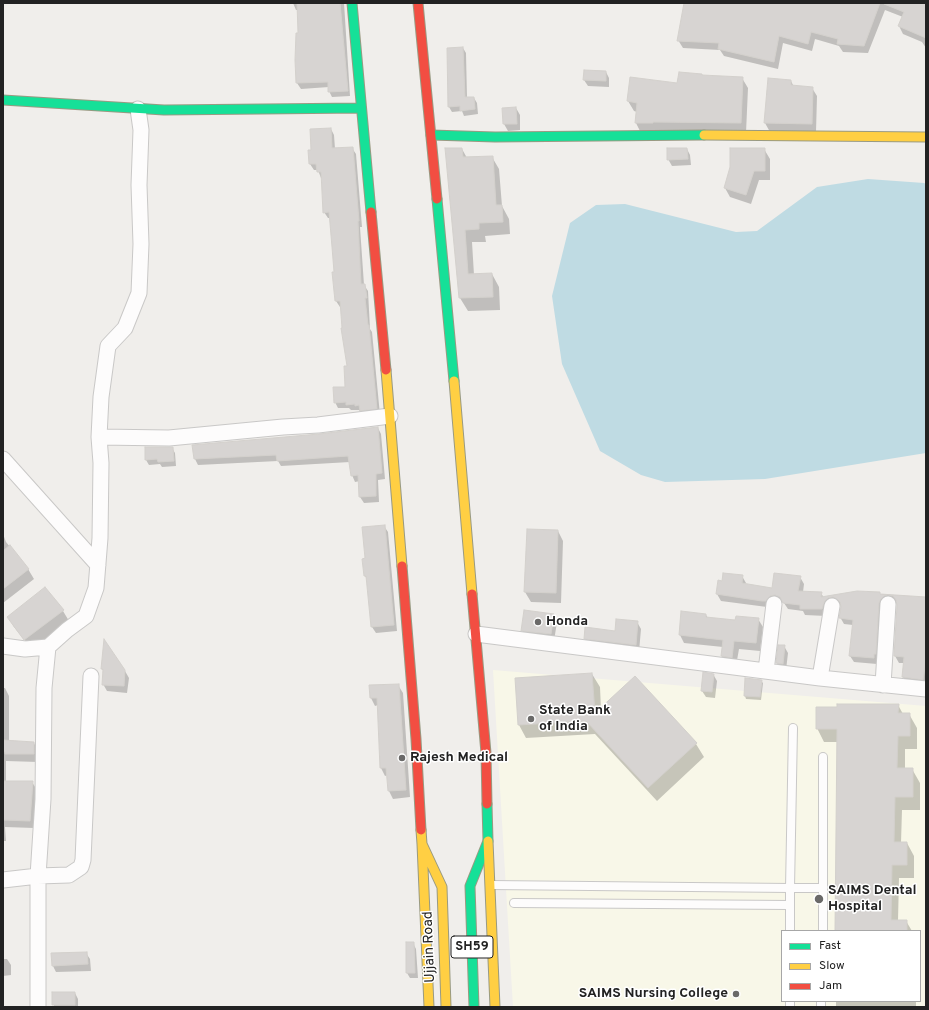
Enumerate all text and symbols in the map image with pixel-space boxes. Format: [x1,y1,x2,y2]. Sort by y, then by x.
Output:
place label: Honda [546,614,588,630]
marker: Honda [533,617,543,627]
place label: State Bank of India [539,703,611,736]
marker: State Bank of India [526,714,536,724]
place label: Rajesh Medical [410,750,508,766]
marker: Rajesh Medical [397,753,407,763]
place label: SAIMS Dental Hospital [828,883,917,916]
marker: SAIMS Dental Hospital [813,893,825,905]
street label: Ujjain Road [420,911,440,983]
legend [781,930,921,1002]
road number: SH59 [451,936,493,958]
text: Fast [819,938,841,954]
text: Slow [819,958,845,974]
text: Jam [819,978,842,994]
place label: SAIMS Nursing College [579,986,728,1002]
marker: SAIMS Nursing College [731,989,741,999]

